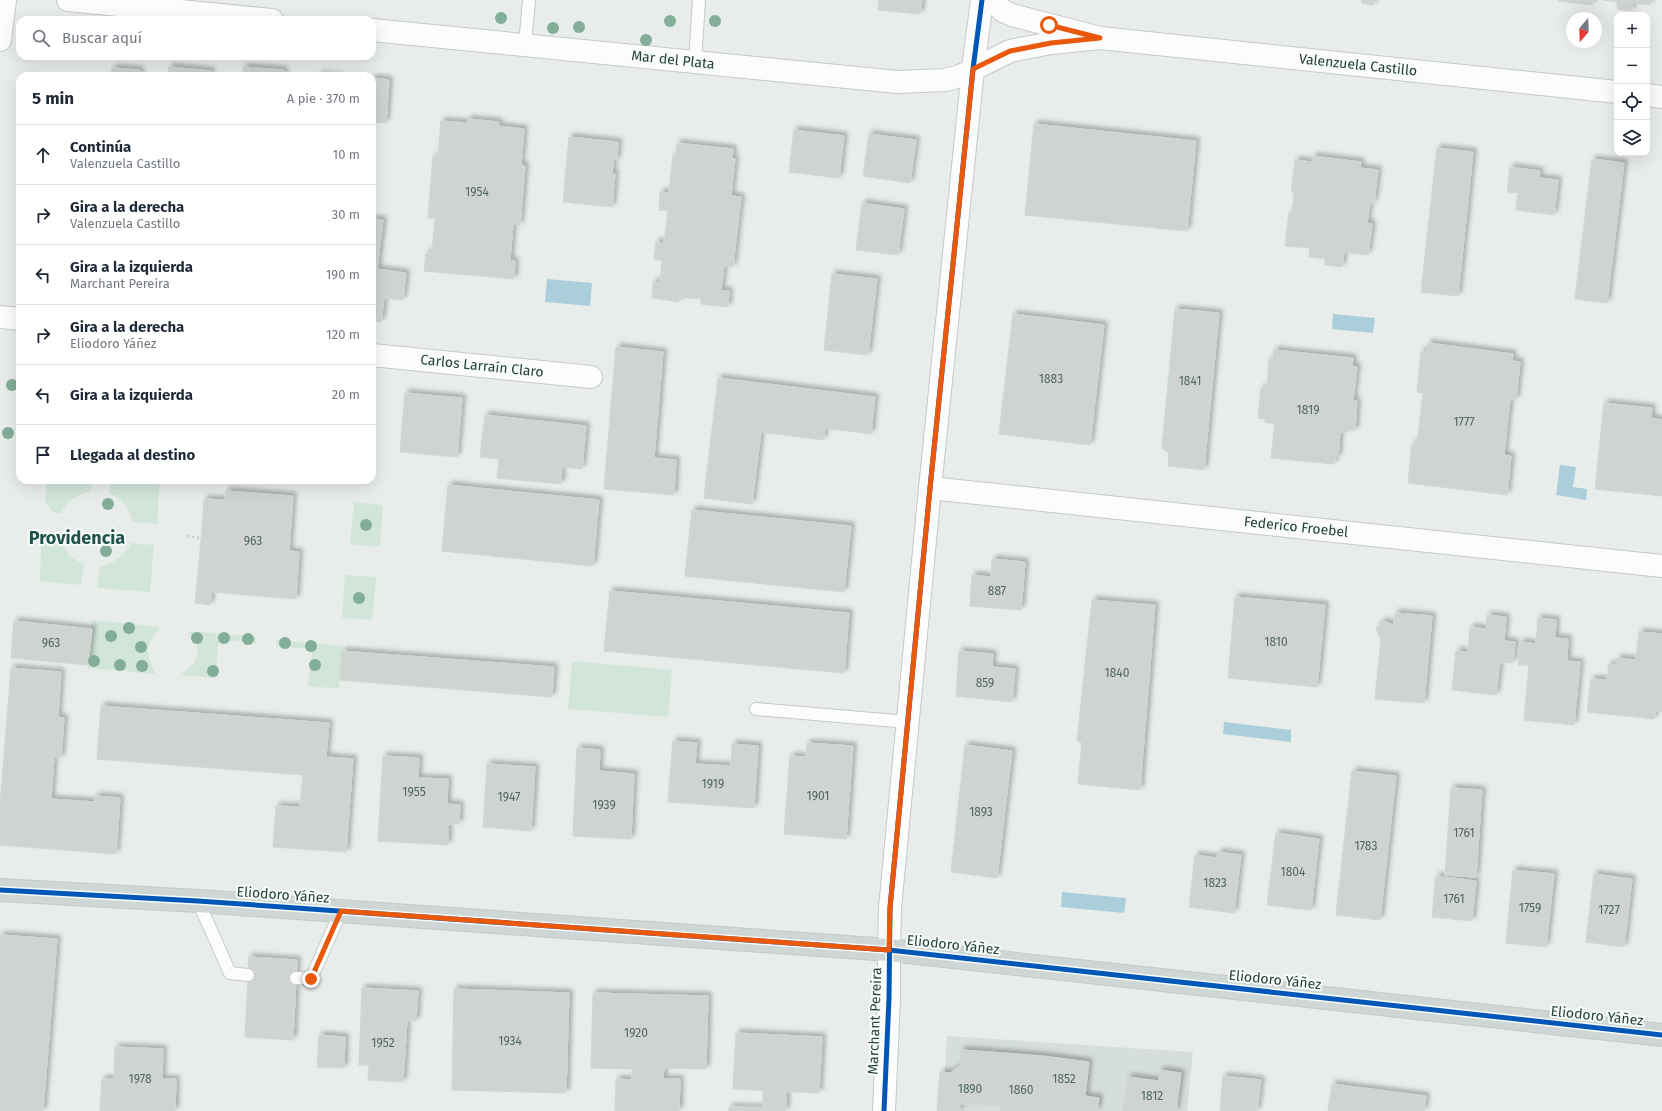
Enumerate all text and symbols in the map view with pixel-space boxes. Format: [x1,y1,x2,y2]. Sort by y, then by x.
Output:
north arrow [1566,12,1602,48]
map controls [1614,12,1650,156]
button: + [1614,12,1650,48]
search box [16,16,376,60]
route start [1040,16,1058,34]
icon: search [30,27,52,49]
text: Buscar aquí [62,29,142,47]
street label: Mar del Plata [631,47,715,73]
button: − [1614,48,1650,84]
street label: Valenzuela Castillo [1298,50,1418,80]
button: locate [1614,84,1650,120]
text: 5 min [32,88,74,109]
text: A pie · 370 m [287,91,360,106]
button: layers [1614,120,1650,156]
text: Continúa [70,138,131,156]
icon: ahead [32,144,54,166]
text: 10 m [333,147,360,162]
text: Valenzuela Castillo [70,156,180,171]
house number: 1954 [465,185,490,199]
text: Gira a la derecha [70,198,184,216]
icon: right [32,204,54,226]
text: 30 m [332,207,360,222]
text: Valenzuela Castillo [70,216,180,231]
text: Gira a la izquierda [70,258,193,276]
icon: left [32,264,54,286]
text: 190 m [326,267,360,282]
text: Marchant Pereira [70,276,170,291]
text: Gira a la derecha [70,318,184,336]
icon: right [32,324,54,346]
text: 120 m [326,327,360,342]
text: Eliodoro Yáñez [70,336,156,351]
street label: Carlos Larraín Claro [419,351,545,381]
house number: 1883 [1039,372,1063,386]
house number: 1841 [1179,374,1201,388]
icon: left [32,384,54,406]
text: Gira a la izquierda [70,386,193,404]
text: 20 m [332,387,360,402]
house number: 1819 [1297,403,1319,417]
house number: 1777 [1453,415,1475,429]
icon: arrive [32,444,54,466]
text: Llegada al destino [70,446,195,464]
street label: Federico Froebel [1243,513,1349,541]
district label: Providencia [29,527,125,549]
house number: 963 [244,534,262,548]
house number: 887 [988,584,1006,598]
house number: 1810 [1264,635,1288,649]
house number: 963 [42,636,60,650]
house number: 1840 [1105,666,1130,680]
house number: 859 [976,676,994,690]
house number: 1919 [702,777,724,791]
house number: 1955 [402,785,426,799]
house number: 1901 [806,789,830,803]
house number: 1947 [498,790,520,804]
house number: 1939 [592,798,616,812]
house number: 1893 [969,805,993,819]
house number: 1761 [1453,826,1475,840]
house number: 1783 [1355,839,1377,853]
house number: 1804 [1281,865,1306,879]
house number: 1823 [1203,876,1227,890]
street label: Eliodoro Yáñez [236,883,330,907]
house number: 1761 [1443,892,1465,906]
house number: 1759 [1519,901,1541,915]
house number: 1727 [1598,903,1620,917]
street label: Eliodoro Yáñez [906,932,1000,958]
street label: Marchant Pereira [865,967,885,1075]
street label: Eliodoro Yáñez [1228,967,1322,993]
route end [302,970,320,988]
street label: Eliodoro Yáñez [1550,1003,1644,1029]
house number: 1920 [624,1026,648,1040]
house number: 1934 [498,1034,522,1048]
house number: 1952 [371,1036,395,1050]
house number: 1978 [128,1072,152,1086]
house number: 1852 [1052,1072,1076,1086]
house number: 1890 [958,1082,983,1096]
house number: 1860 [1009,1083,1034,1097]
house number: 1812 [1141,1089,1163,1103]

